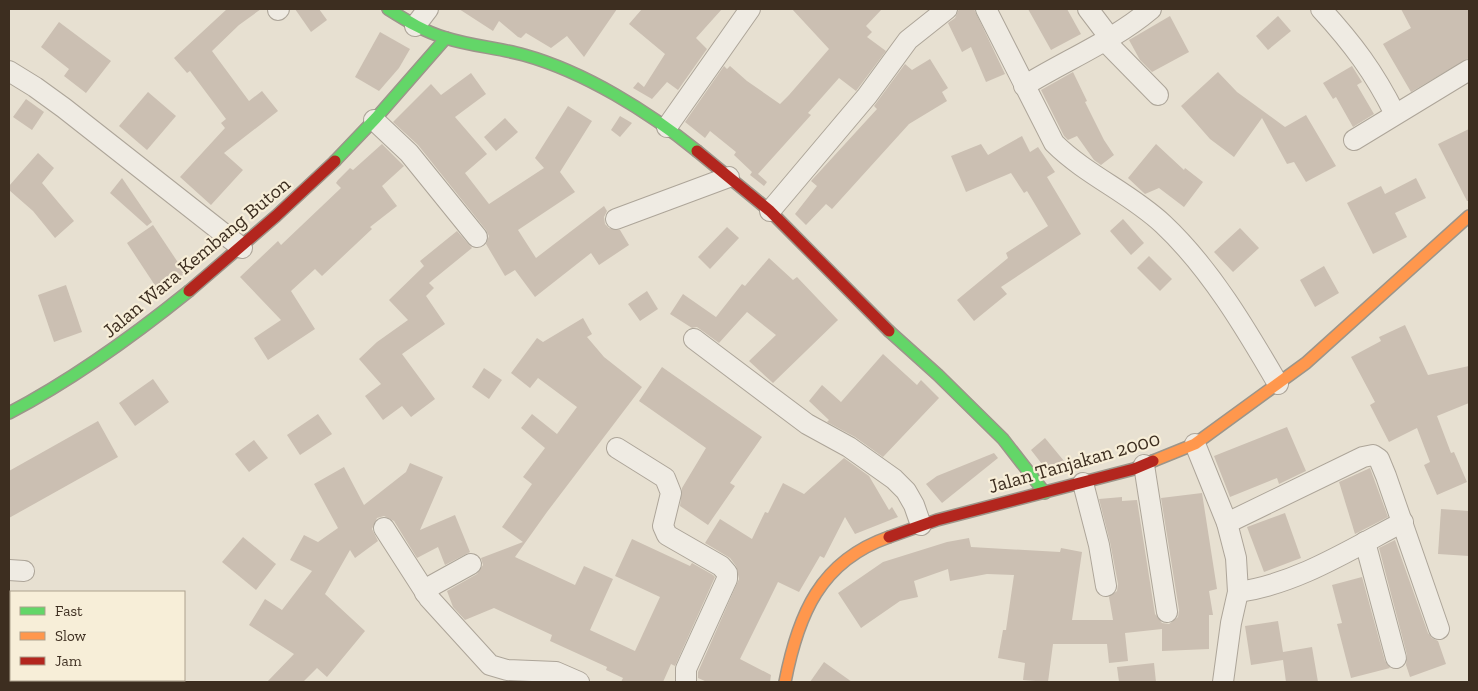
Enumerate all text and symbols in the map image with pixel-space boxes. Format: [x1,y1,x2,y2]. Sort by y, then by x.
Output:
street label: Jalan Wara Kembang Buton [97,171,295,343]
street label: Jalan Tanjakan 2000 [985,426,1163,498]
legend [10,591,185,681]
text: Fast [55,602,83,620]
text: Slow [55,627,87,645]
text: Jam [55,652,82,670]

